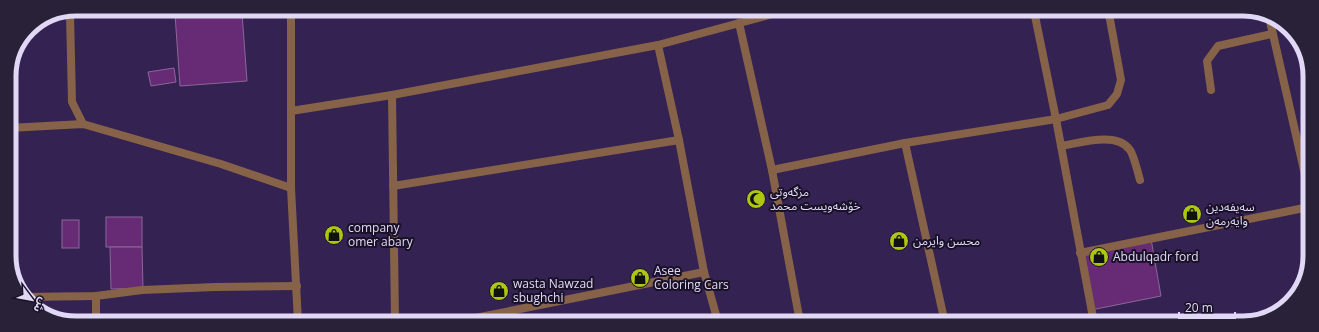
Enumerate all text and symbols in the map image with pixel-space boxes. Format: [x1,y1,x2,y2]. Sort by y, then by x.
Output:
place label: مزگەوتی خۆشەویست محمد [770,183,861,214]
mosque icon: مزگەوتی خۆشەویست محمد [745,188,767,210]
place label: سەیفەدین وایەرمەن [1206,198,1255,229]
shop icon: سەیفەدین وایەرمەن [1181,203,1203,225]
place label: company omer abary [348,219,414,250]
shop icon: company omer abary [323,224,345,246]
shop icon: محسن وایرمن [888,230,910,252]
place label: محسن وایرمن [913,232,980,249]
shop icon: Abdulqadr ford [1088,246,1110,268]
place label: Abdulqadr ford [1113,248,1199,265]
place label: Asee Coloring Cars [654,262,729,293]
shop icon: Asee Coloring Cars [629,267,651,289]
place label: wasta Nawzad sbughchi [513,275,593,306]
north arrow [12,280,52,320]
shop icon: wasta Nawzad sbughchi [488,280,510,302]
scale bar [1179,294,1235,320]
text: ش [31,295,51,316]
text: 20 m [1185,299,1213,316]

